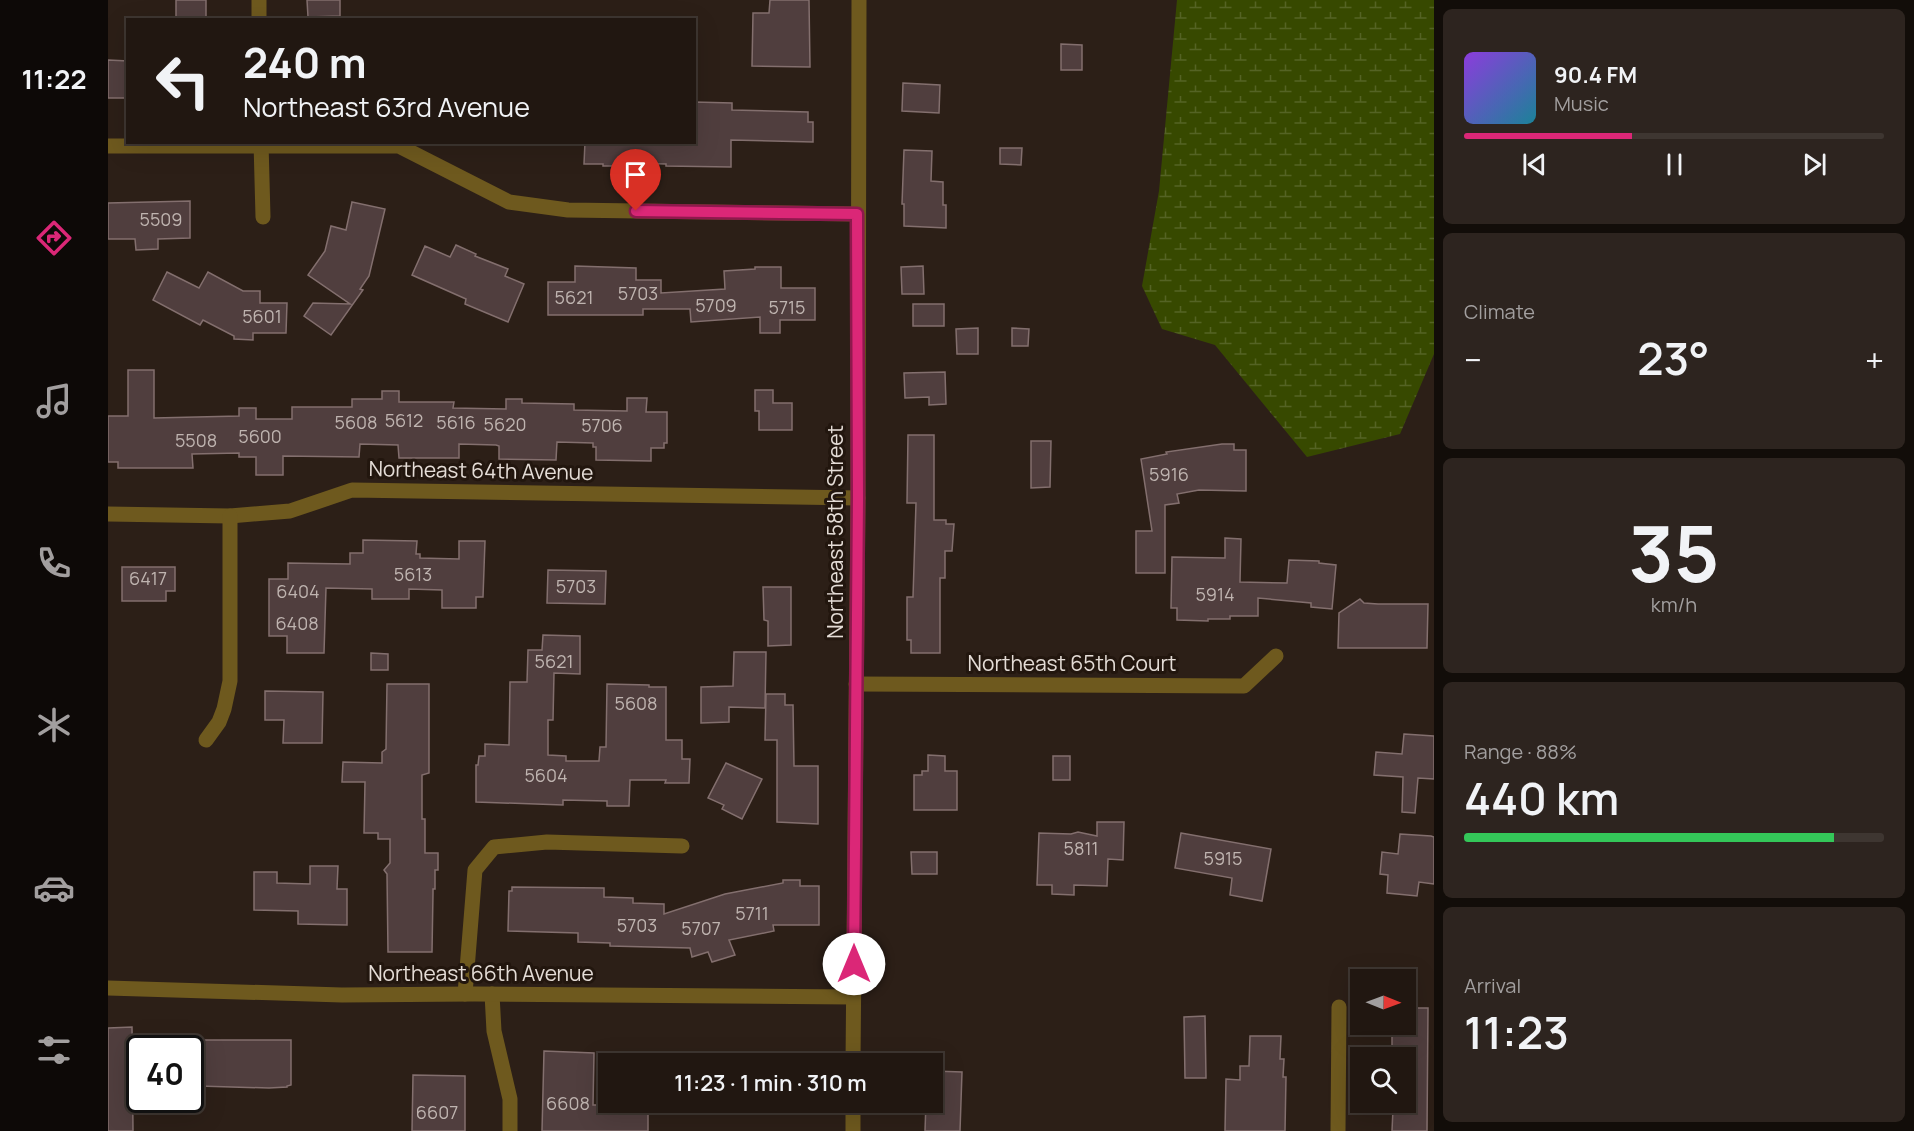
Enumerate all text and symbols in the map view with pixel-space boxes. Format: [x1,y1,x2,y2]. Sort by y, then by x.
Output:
text: 240 m [243,33,367,91]
icon: left [144,42,222,120]
text: 11:22 [21,60,87,97]
text: 90.4 FM [1554,60,1637,90]
text: Northeast 63rd Avenue [243,88,530,125]
text: Music [1554,90,1609,117]
icon: previous [1518,148,1551,181]
icon: pause [1658,148,1691,181]
icon: next [1798,148,1831,181]
pin [610,149,661,211]
icon: arrive [619,158,652,191]
house number: 5509 [140,207,182,231]
icon: directions [33,217,75,259]
house number: 5703 [618,281,658,305]
house number: 5621 [555,285,593,309]
house number: 5709 [695,293,737,317]
house number: 5715 [769,295,805,319]
text: Climate [1464,298,1535,325]
house number: 5601 [242,304,282,328]
text: 23° [1637,327,1710,389]
text: − [1464,337,1482,382]
text: + [1865,337,1884,382]
icon: music [33,380,75,422]
house number: 5612 [385,408,423,432]
house number: 5608 [335,410,378,434]
house number: 5616 [436,410,476,434]
house number: 5620 [484,412,526,436]
house number: 5706 [581,413,623,437]
house number: 5600 [238,424,282,448]
street label: Northeast 58th Street [821,425,849,639]
house number: 5508 [175,428,217,452]
street label: Northeast 64th Avenue [368,454,594,486]
house number: 5916 [1149,462,1189,486]
text: 35 [1628,499,1720,605]
icon: phone [33,542,75,584]
house number: 5613 [394,562,432,586]
house number: 6417 [129,566,167,590]
house number: 5703 [556,574,596,598]
house number: 6404 [276,579,320,603]
house number: 5914 [1195,582,1235,606]
text: km/h [1651,591,1697,618]
house number: 6408 [275,611,319,635]
house number: 5621 [535,649,573,673]
street label: Northeast 65th Court [968,649,1176,677]
house number: 5608 [615,691,658,715]
icon: climate [33,704,75,746]
text: Range · 88% [1464,738,1577,765]
house number: 5604 [524,763,568,787]
text: 440 km [1464,767,1619,829]
house number: 5811 [1064,836,1098,860]
house number: 5915 [1204,846,1242,870]
icon: car [33,867,75,909]
house number: 5711 [735,901,769,925]
house number: 5703 [617,913,657,937]
house number: 5707 [681,916,721,940]
position arrow [822,932,886,996]
street label: Northeast 66th Avenue [368,959,594,987]
north arrow [1350,969,1416,1035]
map controls [1350,969,1416,1113]
text: Arrival [1464,972,1521,999]
text: 11:23 [1464,1001,1569,1063]
icon: filters [33,1029,75,1071]
speed limit sign: 40 [126,1035,204,1113]
button: search [1350,1047,1416,1113]
text: 11:23 · 1 min · 310 m [674,1068,867,1098]
house number: 6608 [546,1091,590,1115]
house number: 6607 [416,1100,458,1124]

